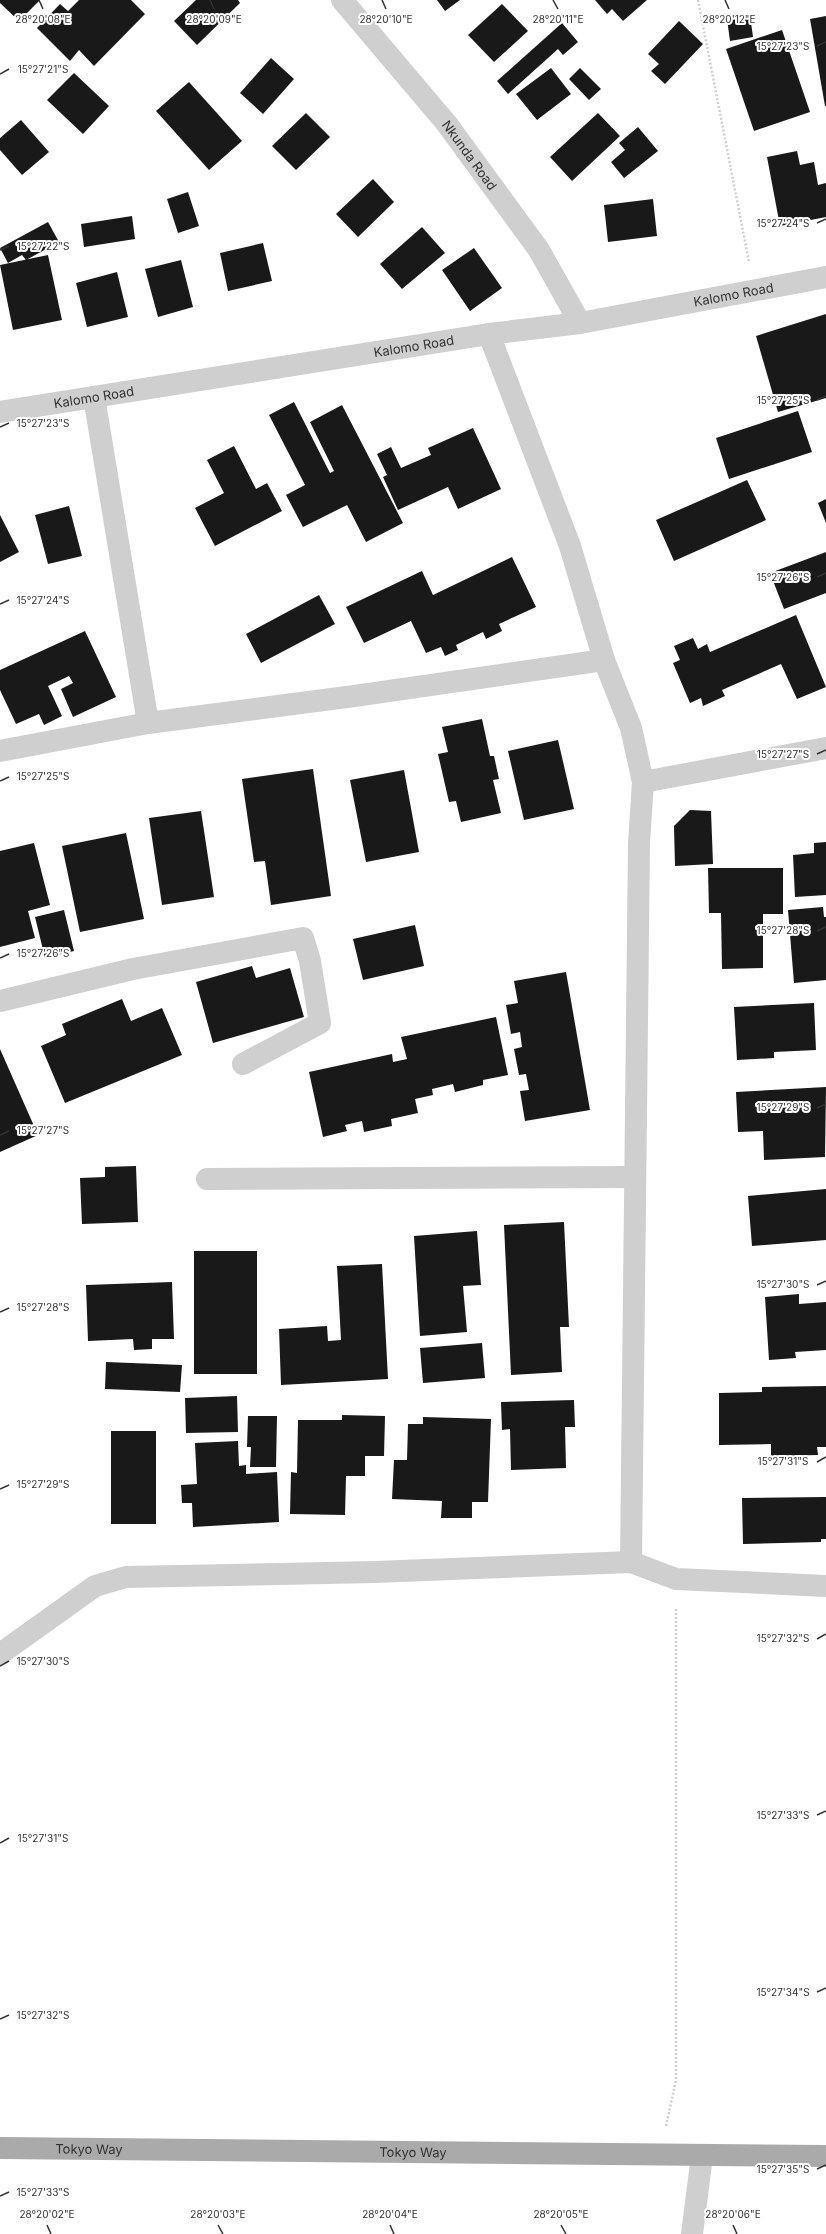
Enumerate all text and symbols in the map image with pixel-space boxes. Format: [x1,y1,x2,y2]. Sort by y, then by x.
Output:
text: 28°20'08"E [15,13,71,25]
text: 28°20'09"E [186,13,242,25]
text: 28°20'10"E [359,13,413,25]
text: 28°20'11"E [533,13,583,25]
text: 28°20'12"E [703,13,755,25]
text: 15°27'23"S [757,40,809,52]
text: 15°27'21"S [18,63,68,75]
street label: Nkunda Road [439,117,501,193]
text: 15°27'24"S [757,217,809,229]
text: 15°27'22"S [17,240,69,252]
street label: Kalomo Road [692,279,775,310]
street label: Kalomo Road [372,332,455,360]
street label: Kalomo Road [52,383,135,411]
text: 15°27'25"S [757,394,809,406]
text: 15°27'23"S [17,417,69,429]
text: 15°27'26"S [757,571,809,583]
text: 15°27'24"S [17,594,69,606]
text: 15°27'27"S [757,748,809,760]
text: 15°27'25"S [17,770,69,782]
text: 15°27'28"S [757,924,809,936]
text: 15°27'26"S [17,947,69,959]
text: 15°27'29"S [757,1101,809,1113]
text: 15°27'27"S [17,1124,69,1136]
text: 15°27'30"S [756,1278,810,1290]
text: 15°27'28"S [17,1301,69,1313]
text: 15°27'31"S [758,1455,808,1467]
text: 15°27'29"S [17,1478,69,1490]
text: 15°27'32"S [757,1632,809,1644]
text: 15°27'30"S [16,1655,70,1667]
text: 15°27'33"S [757,1809,809,1821]
text: 15°27'31"S [18,1832,68,1844]
text: 15°27'34"S [756,1986,810,1998]
text: 15°27'32"S [17,2009,69,2021]
street label: Tokyo Way [55,2141,123,2157]
street label: Tokyo Way [379,2144,447,2160]
text: 15°27'35"S [757,2163,809,2175]
text: 15°27'33"S [17,2186,69,2198]
text: 28°20'02"E [19,2208,75,2220]
text: 28°20'03"E [190,2208,246,2220]
text: 28°20'04"E [362,2208,418,2220]
text: 28°20'05"E [533,2208,589,2220]
text: 28°20'06"E [705,2208,761,2220]

